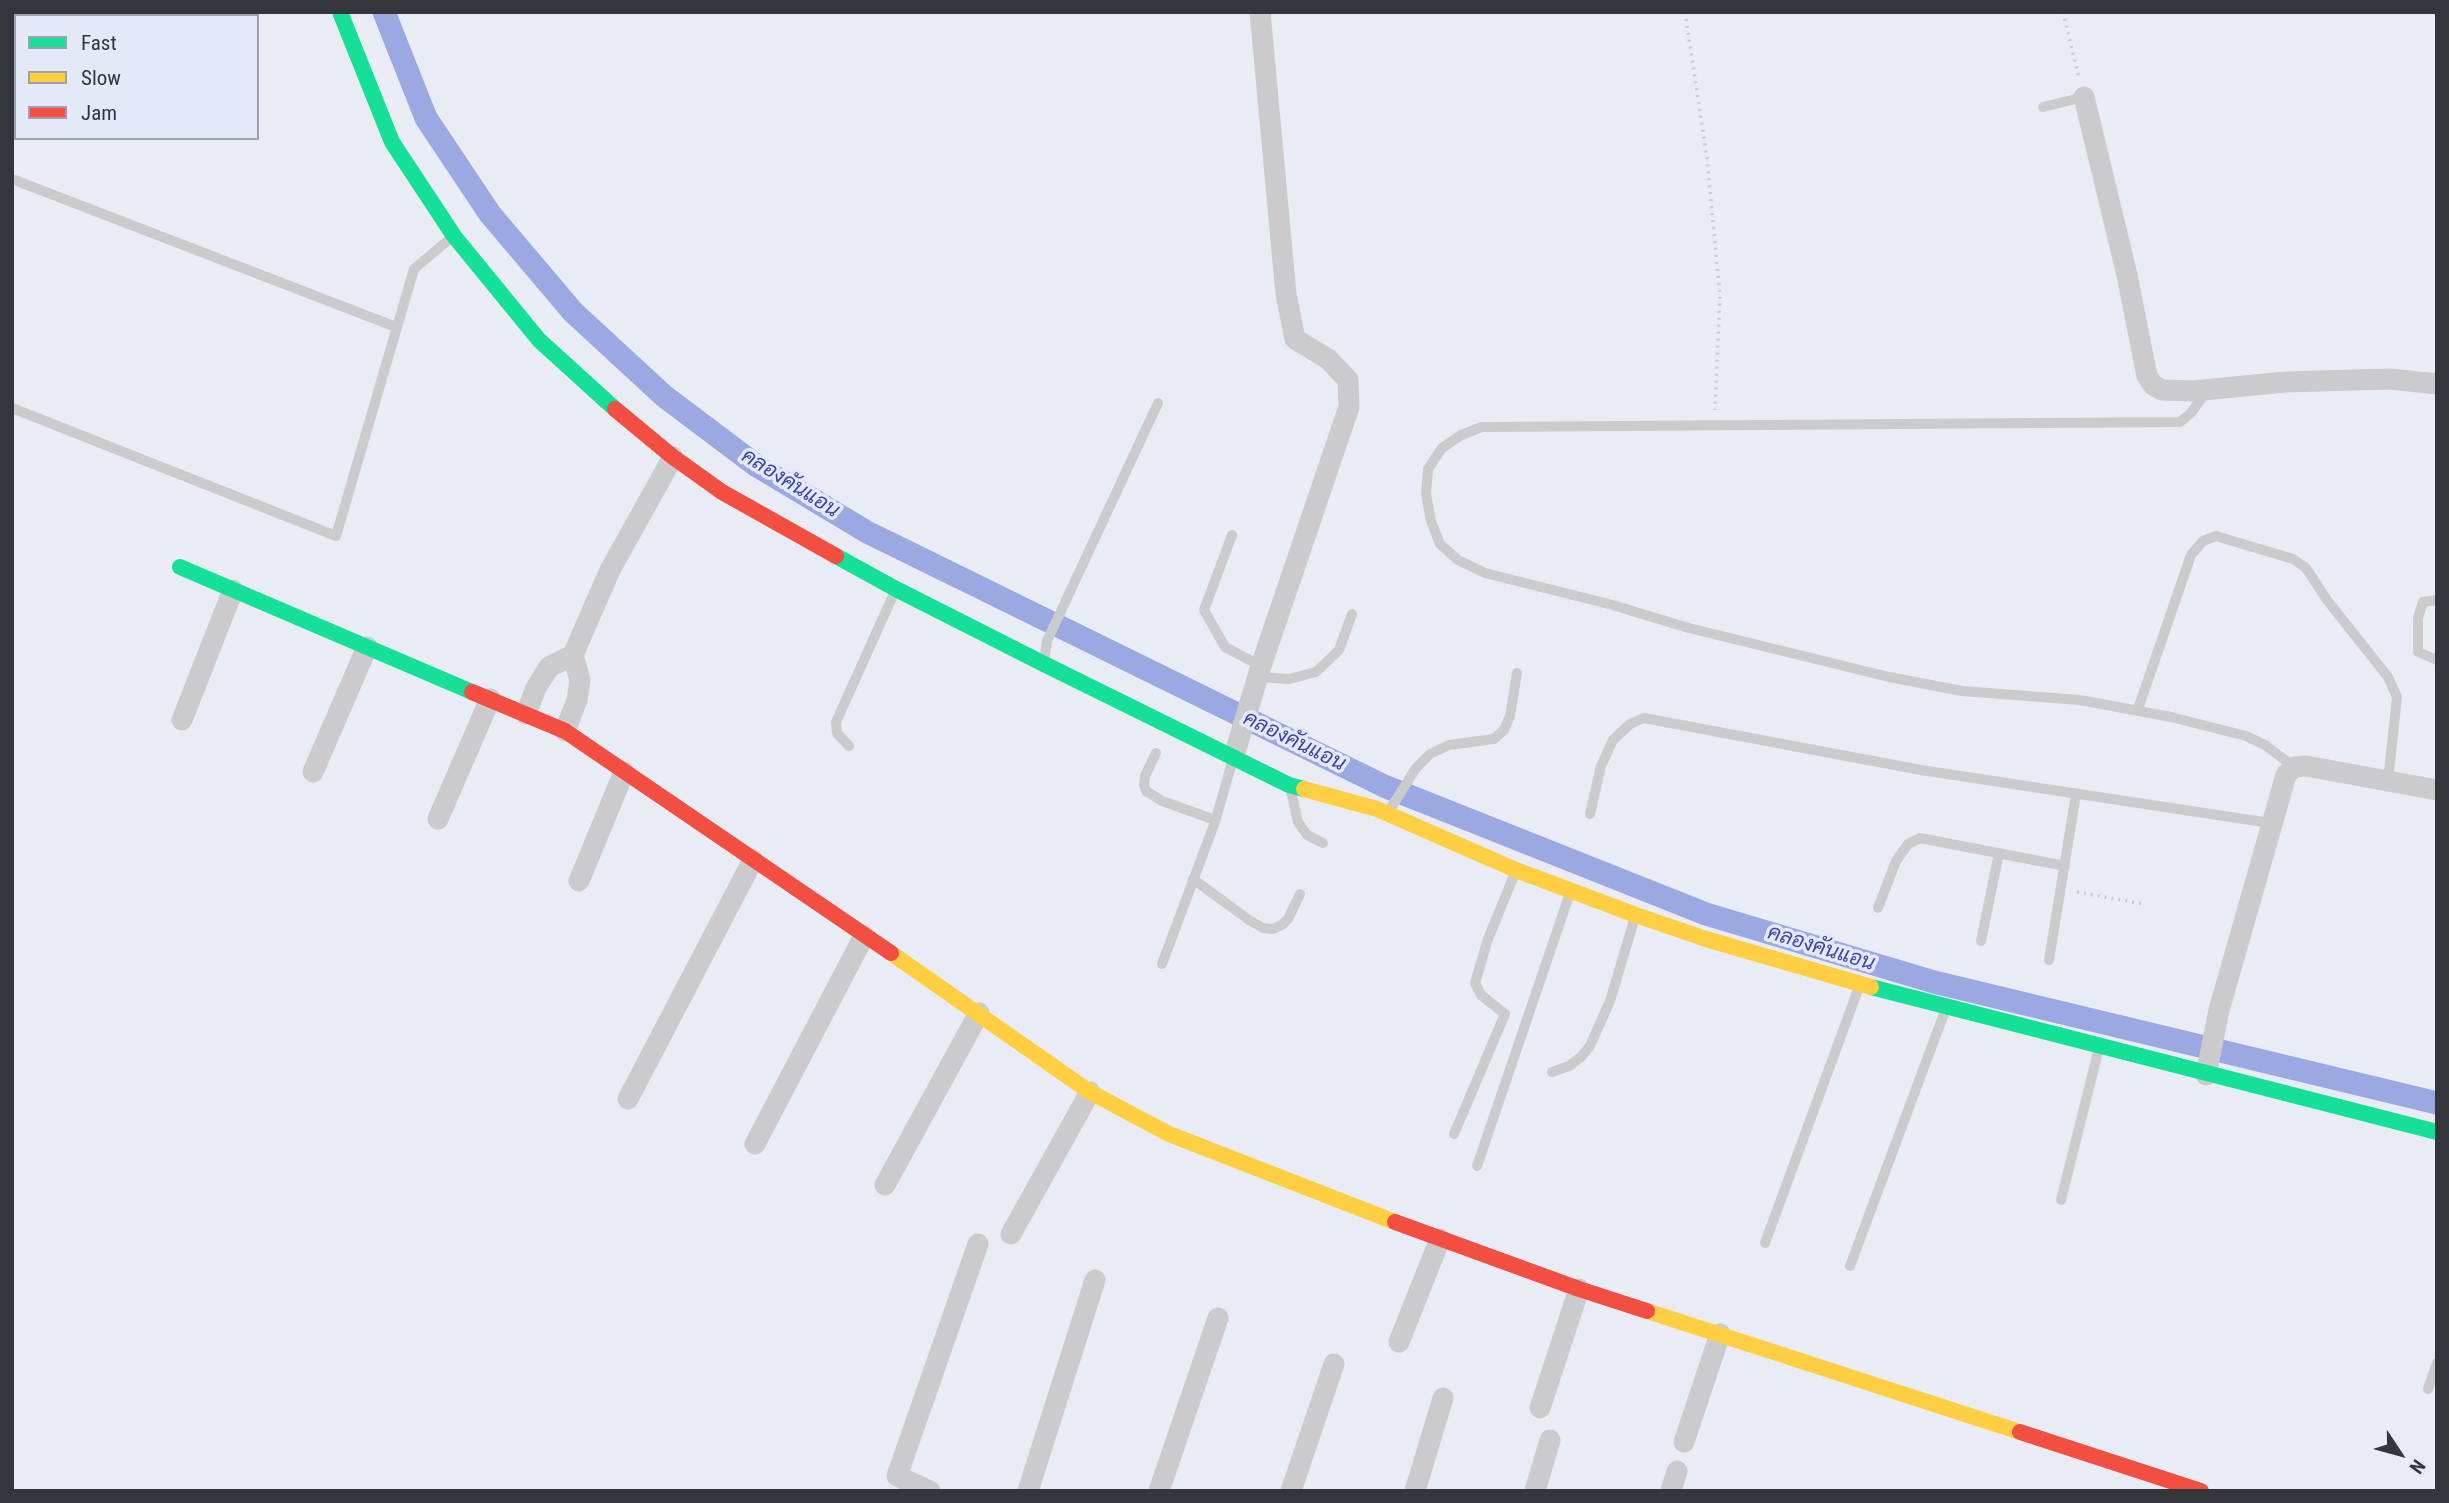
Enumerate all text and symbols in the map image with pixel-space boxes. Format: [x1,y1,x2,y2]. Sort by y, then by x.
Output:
legend [14,14,259,140]
text: Fast [81,31,117,55]
text: Slow [81,66,121,90]
text: Jam [81,101,117,125]
water label: คลองคันแอน [736,444,844,524]
water label: คลองคันแอน [1239,706,1349,778]
water label: คลองคันแอน [1764,921,1878,977]
north arrow [2365,1419,2435,1489]
text: N [2405,1455,2430,1478]

